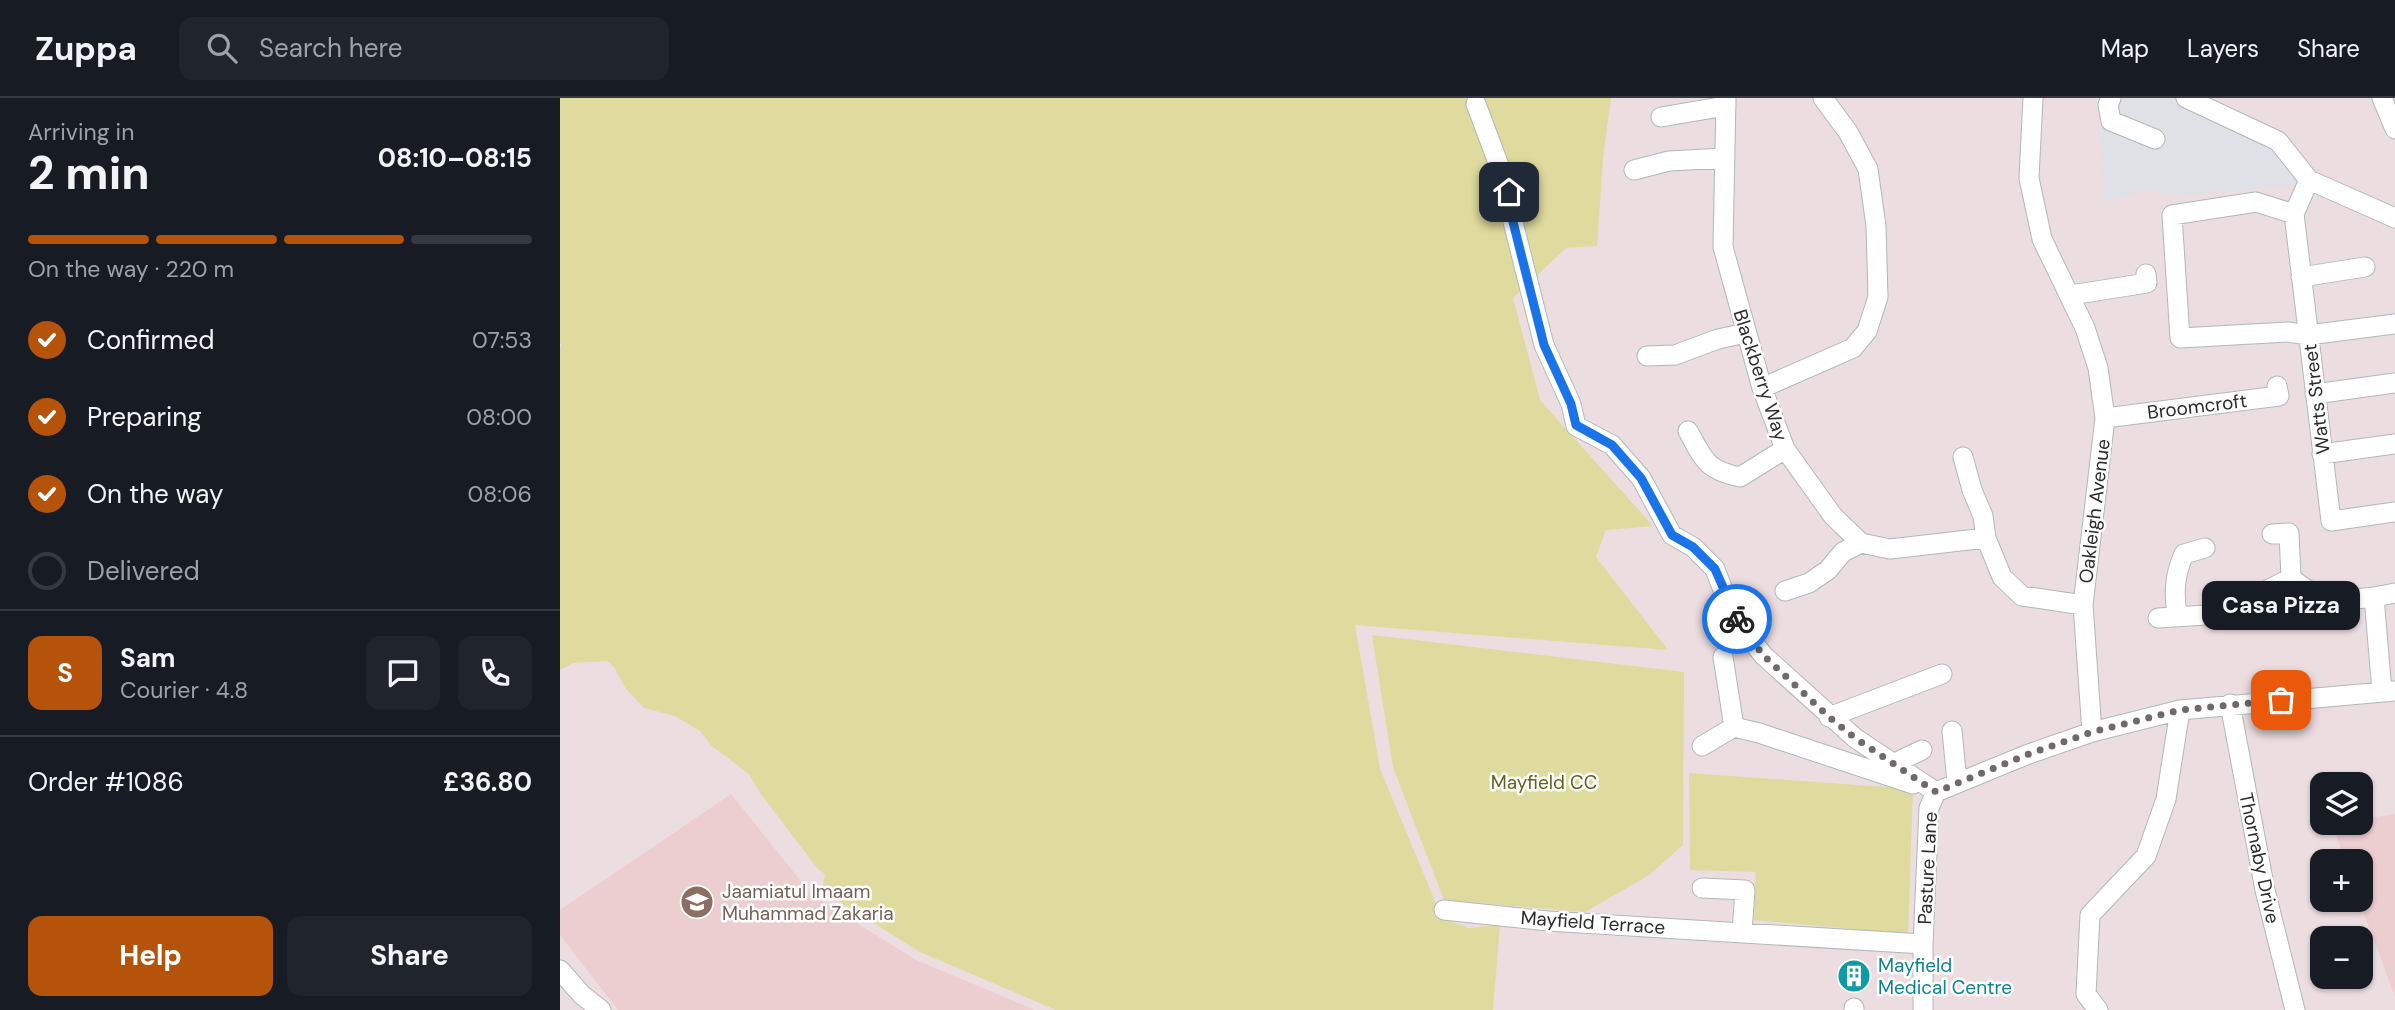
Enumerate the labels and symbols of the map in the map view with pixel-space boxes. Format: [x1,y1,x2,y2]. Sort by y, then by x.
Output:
pin [1479,162,1539,222]
street label: Blackberry Way [1727,306,1794,445]
street label: Watts Street [2297,342,2336,455]
street label: Broomcroft [2146,388,2248,425]
street label: Oakleigh Avenue [2073,437,2116,585]
callout: Casa Pizza [2202,581,2360,630]
courier [1702,584,1772,654]
pin [2251,670,2311,730]
park label: Mayfield CC [1491,770,1597,795]
street label: Thornaby Drive [2233,791,2286,926]
street label: Pasture Lane [1912,811,1943,925]
place label: Jaamiatul Imaam Muhammad Zakaria [722,879,894,926]
school or university icon: Jaamiatul Imaam Muhammad Zakaria [678,883,716,921]
street label: Mayfield Terrace [1520,905,1666,940]
place label: Mayfield Medical Centre [1878,953,2012,1000]
building icon: Mayfield Medical Centre [1835,957,1873,995]

